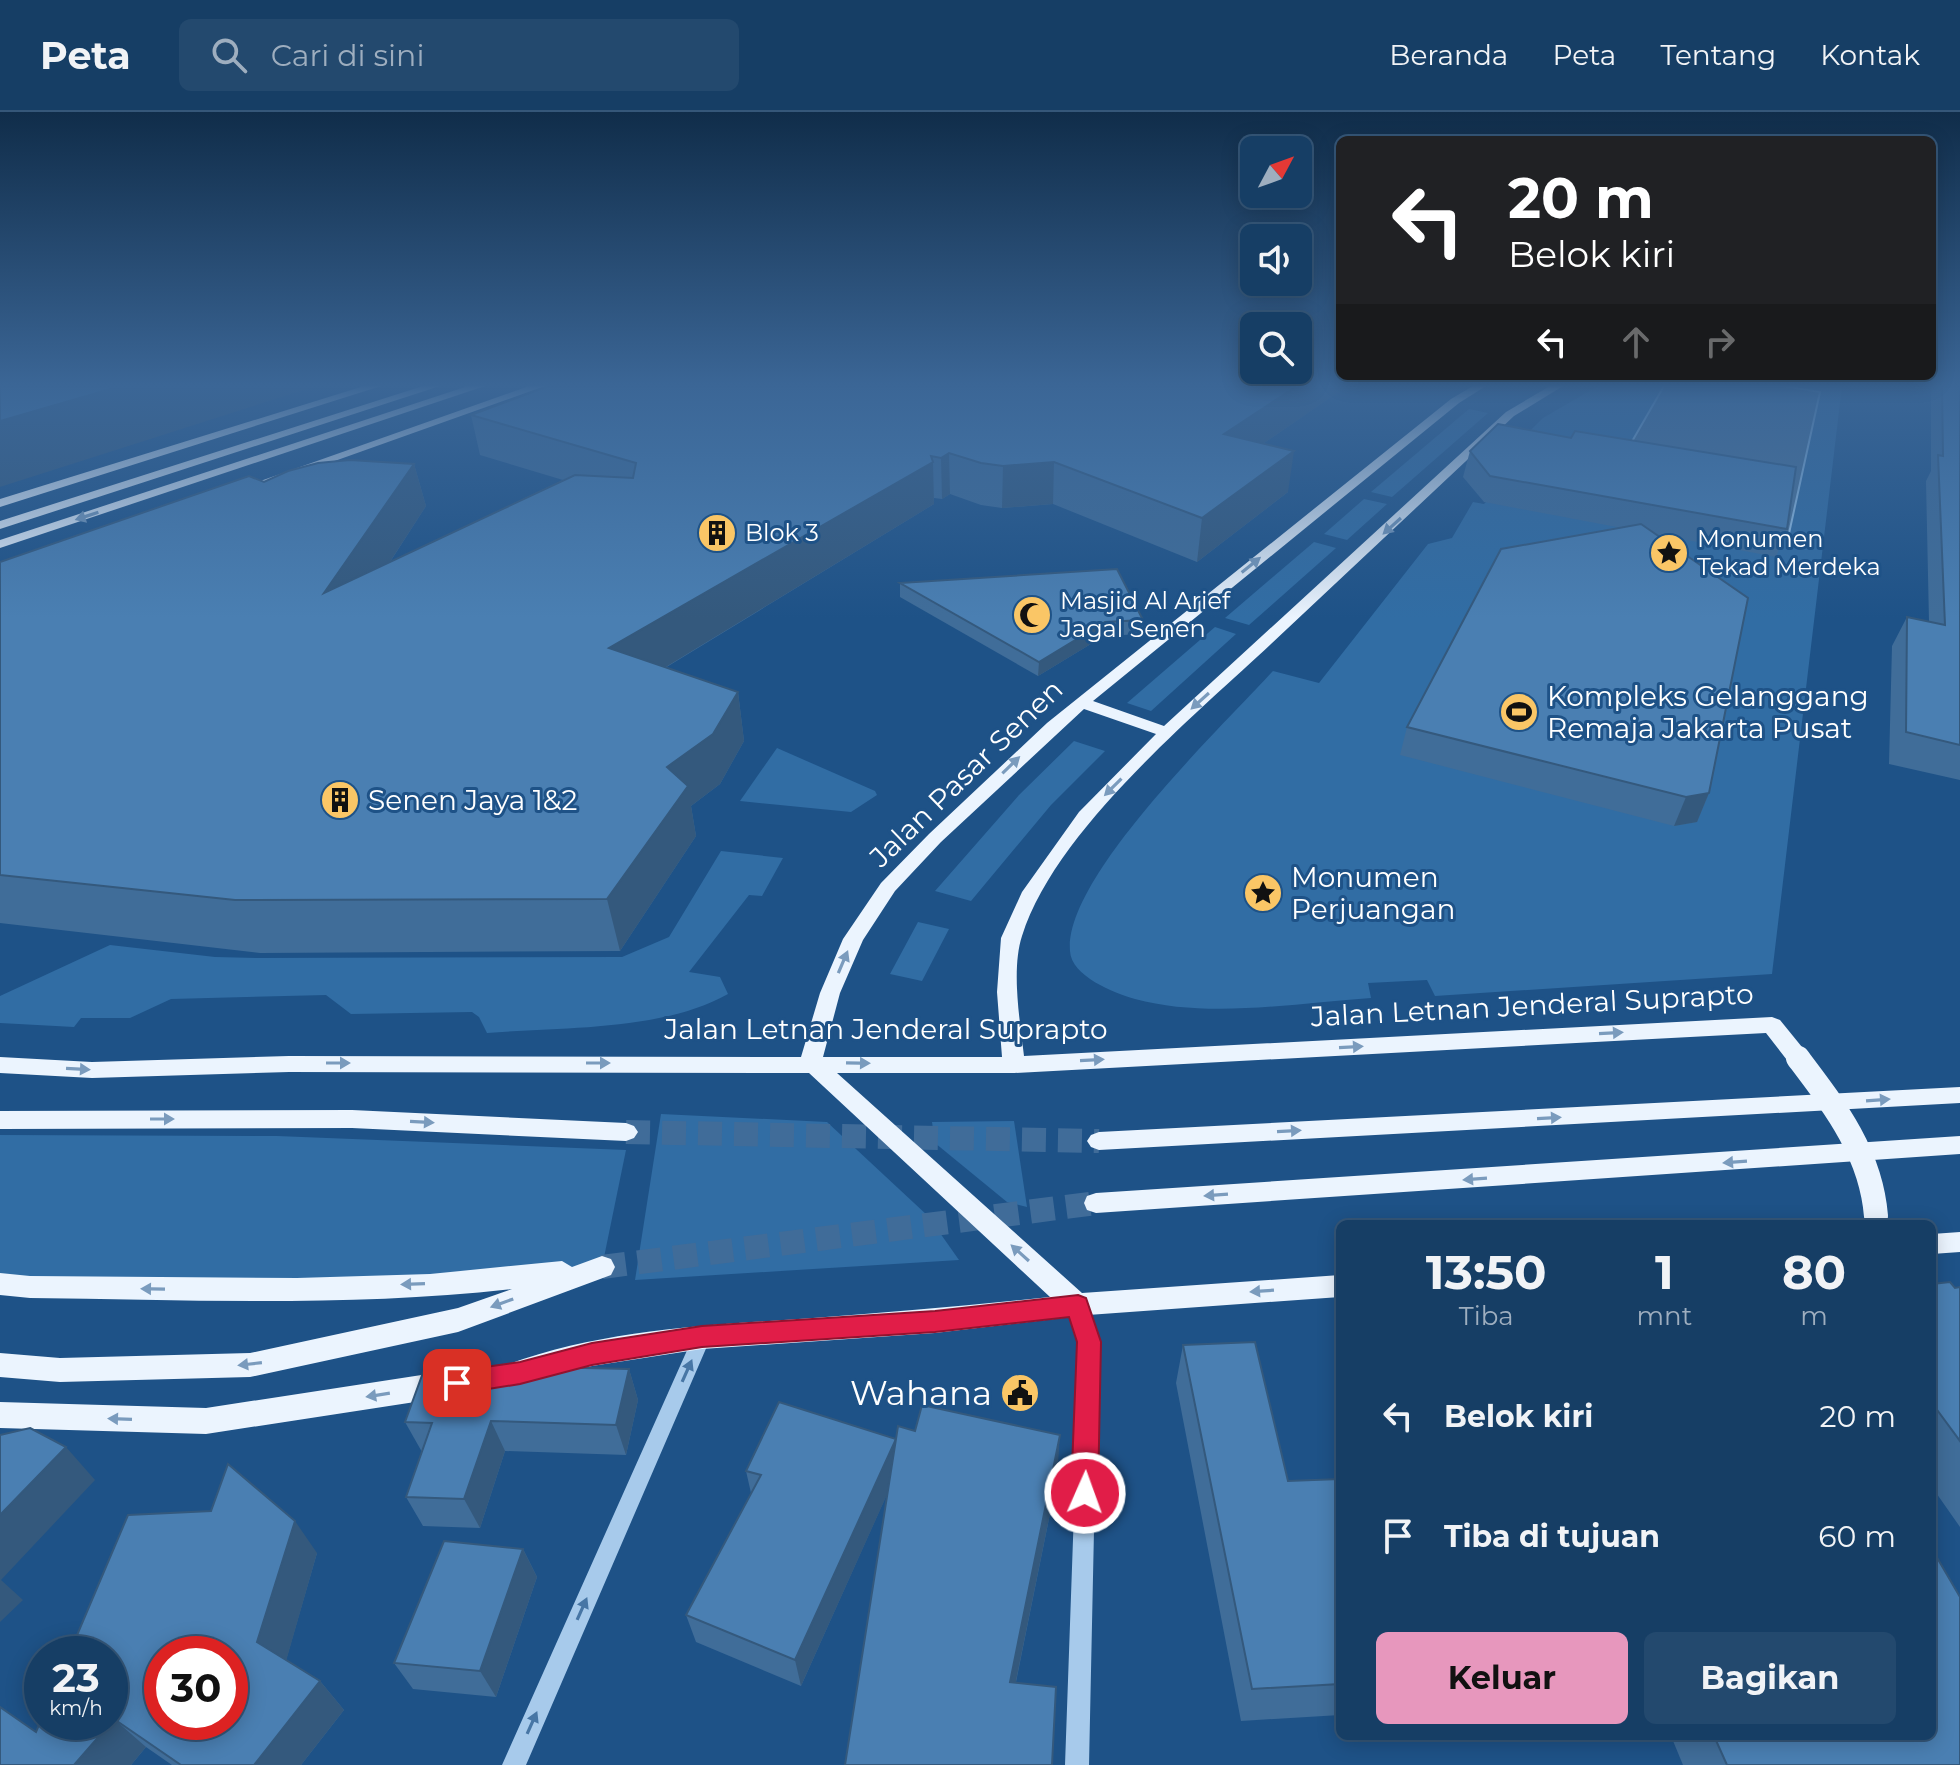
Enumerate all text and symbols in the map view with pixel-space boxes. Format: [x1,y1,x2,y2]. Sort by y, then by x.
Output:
search box [179,19,739,91]
text: Peta [40,32,131,79]
icon: search [207,33,251,77]
text: Cari di sini [271,37,424,74]
text: Beranda [1389,38,1508,72]
text: Peta [1552,38,1616,72]
text: Tentang [1660,38,1776,72]
text: Kontak [1820,38,1920,72]
north arrow [1240,136,1312,208]
map controls [1240,136,1312,384]
text: 20 m [1508,164,1654,232]
icon: left [1376,168,1480,272]
button: sound [1240,224,1312,296]
text: Belok kiri [1508,232,1675,276]
button: search [1240,312,1312,384]
icon: left [1530,320,1574,364]
icon: ahead [1614,320,1658,364]
icon: right [1698,320,1742,364]
one-way arrow [74,510,98,522]
building icon: Blok 3 [696,512,738,554]
one-way arrow [1383,516,1402,534]
place label: Blok 3 [745,518,819,547]
place label: Monumen Tekad Merdeka [1697,524,1881,581]
place icon: Monumen Tekad Merdeka [1648,532,1690,574]
one-way arrow [1241,557,1261,574]
place label: Masjid Al Arief Jagal Senen [1059,586,1231,643]
mosque icon: Masjid Al Arief Jagal Senen [1011,594,1053,636]
street label: Jalan Pasar Senen [862,672,1069,874]
place label: Kompleks Gelanggang Remaja Jakarta Pusat [1547,679,1869,745]
sports icon: Kompleks Gelanggang Remaja Jakarta Pusat [1498,691,1540,733]
one-way arrow [1191,692,1210,710]
one-way arrow [1001,757,1020,775]
one-way arrow [1104,777,1122,796]
building icon: Senen Jaya 1&2 [319,779,361,821]
place label: Senen Jaya 1&2 [368,783,577,817]
place label: Monumen Perjuangan [1291,860,1455,926]
place icon: Monumen Perjuangan [1242,872,1284,914]
one-way arrow [837,950,850,974]
street label: Jalan Letnan Jenderal Suprapto [1309,976,1754,1034]
street label: Jalan Letnan Jenderal Suprapto [663,1012,1108,1046]
one-way arrow [1599,1027,1624,1040]
one-way arrow [1339,1040,1364,1053]
one-way arrow [1080,1054,1105,1067]
one-way arrow [326,1057,351,1070]
one-way arrow [586,1057,611,1069]
one-way arrow [846,1057,871,1069]
one-way arrow [66,1063,91,1076]
one-way arrow [1866,1093,1891,1106]
one-way arrow [1537,1112,1562,1125]
one-way arrow [150,1113,175,1125]
one-way arrow [410,1116,435,1129]
one-way arrow [1277,1125,1302,1138]
one-way arrow [1722,1156,1747,1169]
one-way arrow [1462,1173,1487,1186]
one-way arrow [1203,1189,1228,1202]
text: 13:50 [1426,1243,1547,1301]
text: 1 [1655,1243,1674,1301]
text: 80 [1782,1243,1846,1301]
one-way arrow [1010,1244,1030,1262]
one-way arrow [400,1278,425,1291]
one-way arrow [140,1283,165,1295]
one-way arrow [1249,1285,1274,1298]
one-way arrow [490,1298,514,1310]
text: Tiba [1459,1300,1514,1332]
text: mnt [1636,1300,1692,1332]
text: m [1800,1300,1828,1332]
pin [423,1349,491,1417]
one-way arrow [237,1357,262,1370]
one-way arrow [681,1359,694,1383]
icon: arrive [435,1361,479,1405]
place label: Wahana [850,1372,992,1414]
public building icon: Wahana [999,1372,1041,1414]
one-way arrow [365,1389,390,1402]
icon: left [1376,1394,1420,1438]
text: Belok kiri [1444,1398,1593,1435]
text: 20 m [1819,1398,1896,1435]
one-way arrow [107,1412,132,1425]
position arrow [1043,1451,1127,1535]
icon: arrive [1376,1514,1420,1558]
text: Tiba di tujuan [1444,1518,1660,1555]
text: 60 m [1818,1518,1896,1555]
one-way arrow [576,1597,589,1621]
button: Keluar [1376,1632,1628,1724]
button: Bagikan [1644,1632,1896,1724]
speed limit sign: 30 [144,1636,248,1740]
text: 23 [52,1653,100,1702]
text: km/h [49,1696,103,1720]
one-way arrow [526,1711,539,1734]

